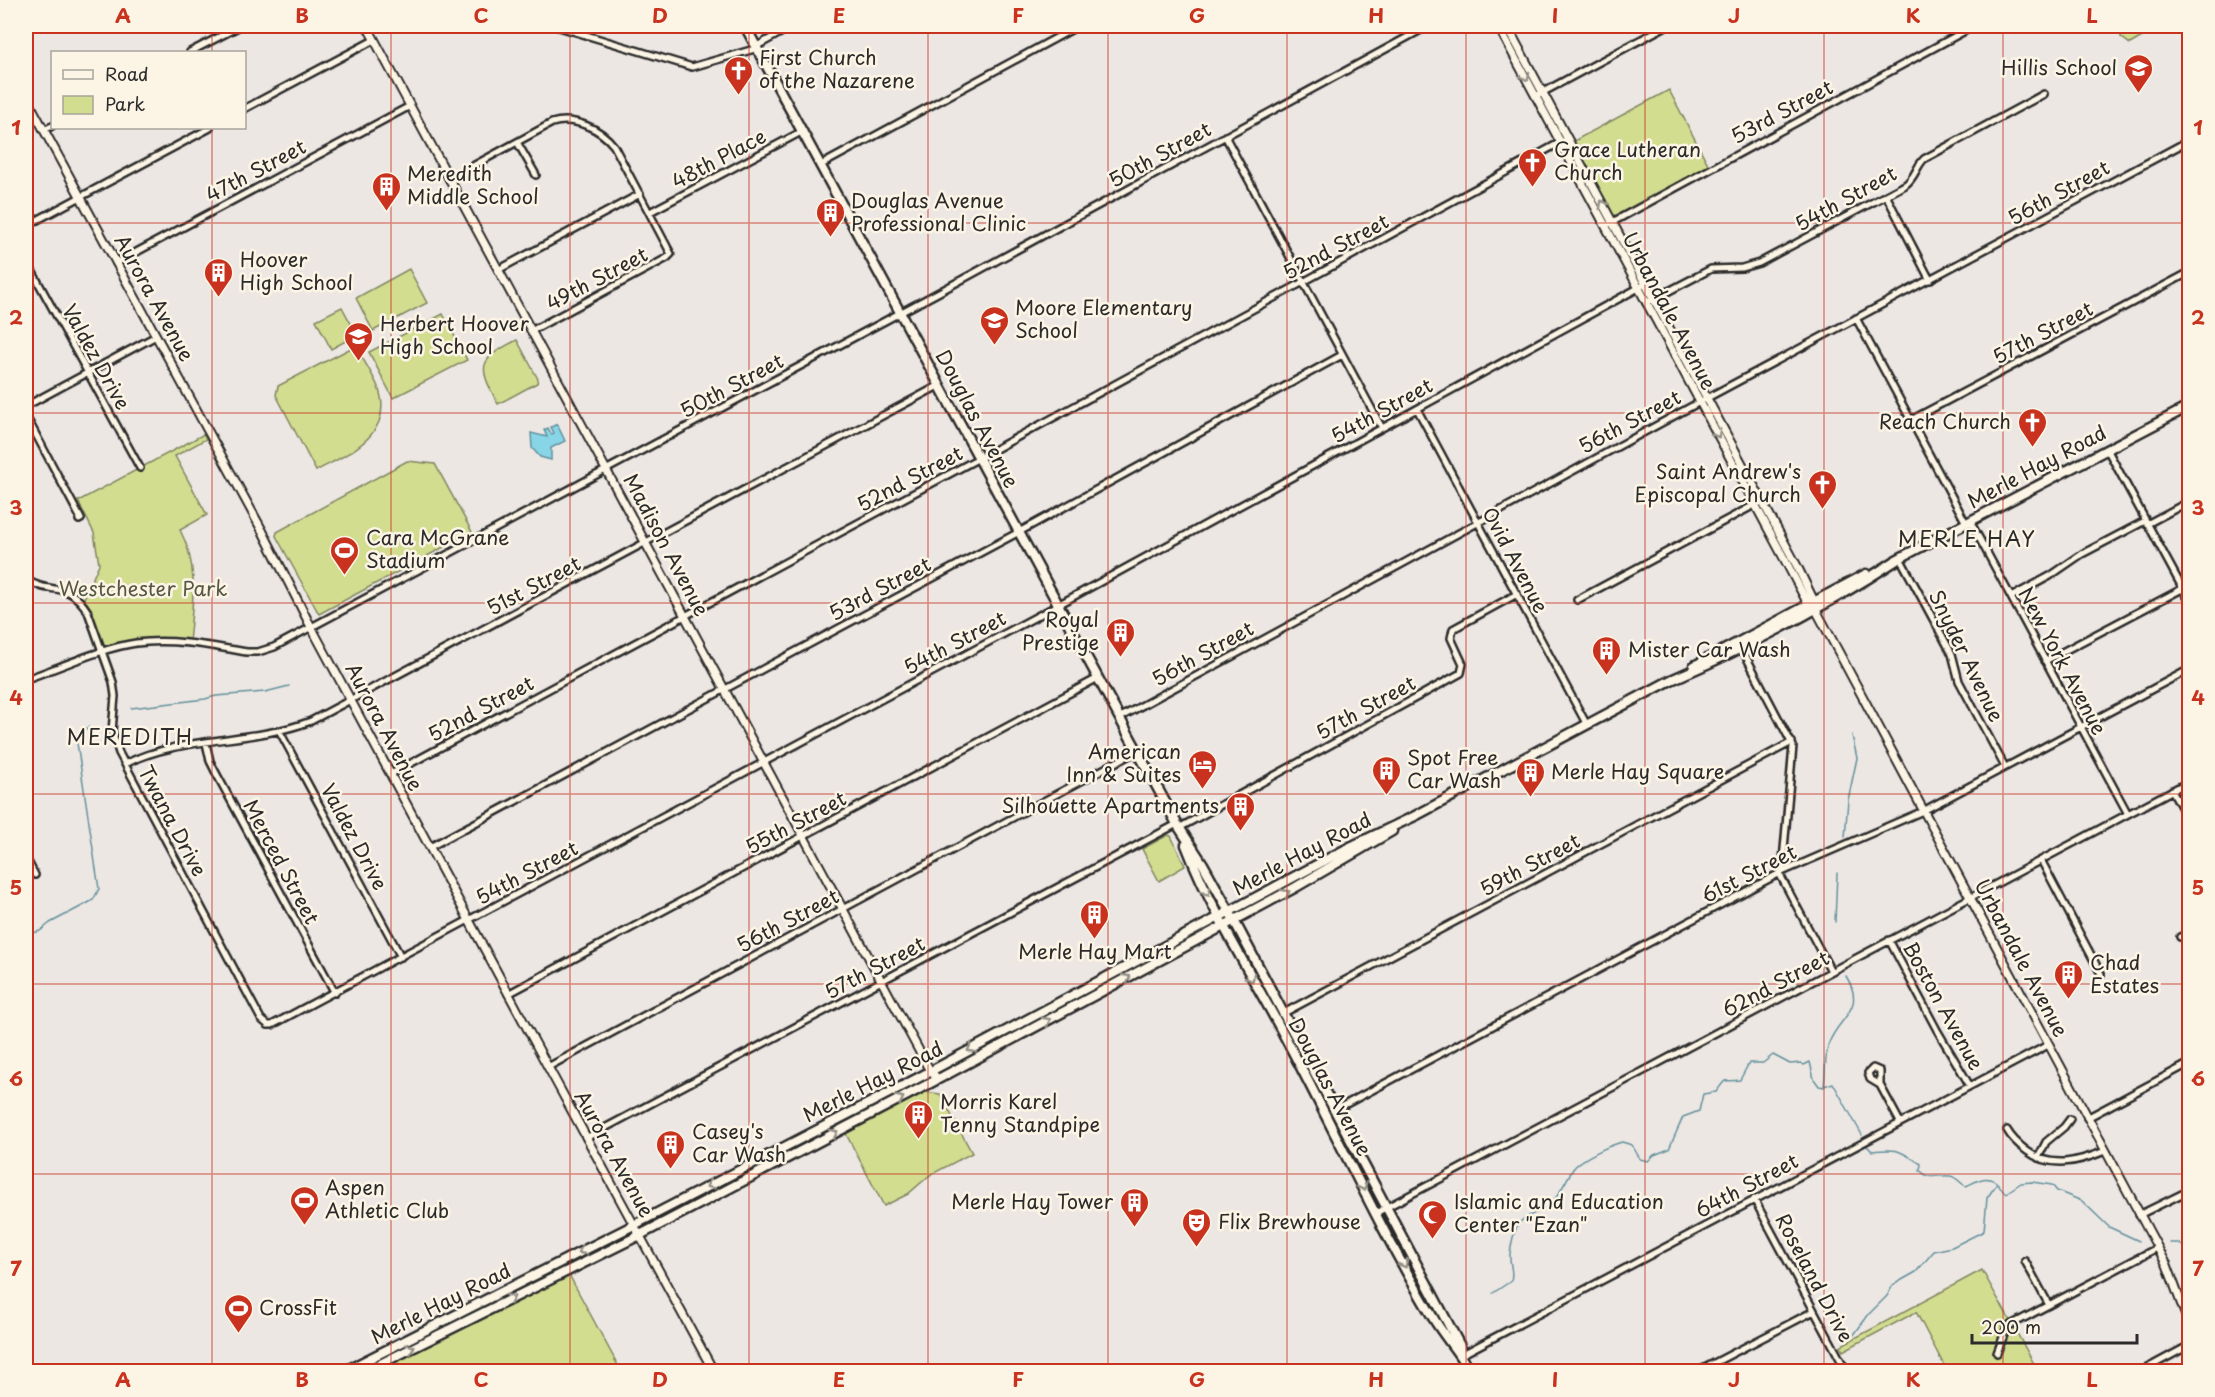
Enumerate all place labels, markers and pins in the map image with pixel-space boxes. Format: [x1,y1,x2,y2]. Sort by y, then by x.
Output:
place label: First Church of the Nazarene [759,42,915,95]
place label: Hillis School [2001,52,2117,82]
school or university icon: Hillis School [2122,52,2154,94]
church icon: First Church of the Nazarene [722,54,754,96]
place label: Grace Lutheran Church [1554,134,1701,187]
church icon: Grace Lutheran Church [1517,146,1549,188]
place label: Meredith Middle School [407,158,539,211]
building icon: Meredith Middle School [370,170,402,212]
place label: Douglas Avenue Professional Clinic [851,185,1026,238]
building icon: Douglas Avenue Professional Clinic [814,196,846,238]
place label: Hoover High School [240,244,353,297]
building icon: Hoover High School [203,256,235,298]
place label: Moore Elementary School [1015,292,1193,345]
school or university icon: Moore Elementary School [978,304,1010,346]
place label: Herbert Hoover High School [380,308,529,361]
school or university icon: Herbert Hoover High School [343,320,375,362]
place label: Reach Church [1879,406,2011,436]
church icon: Reach Church [2016,406,2048,448]
place label: Saint Andrew's Episcopal Church [1635,456,1801,509]
church icon: Saint Andrew's Episcopal Church [1806,468,1838,510]
place label: Cara McGrane Stadium [366,522,510,575]
sports icon: Cara McGrane Stadium [329,534,361,576]
place label: Royal Prestige [1022,604,1099,657]
building icon: Royal Prestige [1104,616,1136,658]
building icon: Mister Car Wash [1591,634,1623,676]
place label: Mister Car Wash [1628,634,1791,664]
place label: American Inn & Suites [1066,736,1181,789]
place label: Spot Free Car Wash [1407,742,1501,795]
hotel icon: American Inn & Suites [1186,748,1218,790]
building icon: Spot Free Car Wash [1370,754,1402,796]
building icon: Merle Hay Square [1514,756,1546,798]
place label: Merle Hay Square [1551,756,1724,786]
place label: Silhouette Apartments [1001,790,1219,820]
building icon: Silhouette Apartments [1224,790,1256,832]
building icon: Merle Hay Mart [1079,898,1111,940]
place label: Merle Hay Mart [1018,936,1172,966]
place label: Chad Estates [2090,947,2159,1000]
building icon: Chad Estates [2053,958,2085,1000]
place label: Morris Karel Tenny Standpipe [940,1086,1100,1139]
building icon: Morris Karel Tenny Standpipe [903,1098,935,1140]
place label: Casey's Car Wash [692,1116,786,1169]
building icon: Casey's Car Wash [655,1128,687,1170]
place label: Aspen Athletic Club [325,1172,449,1225]
sports icon: Aspen Athletic Club [288,1184,320,1226]
place label: Merle Hay Tower [951,1186,1114,1216]
building icon: Merle Hay Tower [1118,1186,1150,1228]
place label: Islamic and Education Center "Ezan" [1454,1186,1664,1239]
mosque icon: Islamic and Education Center "Ezan" [1417,1198,1449,1240]
theatre icon: Flix Brewhouse [1181,1206,1213,1248]
place label: Flix Brewhouse [1218,1206,1361,1236]
sports icon: CrossFit [222,1292,254,1334]
place label: CrossFit [259,1292,337,1322]

